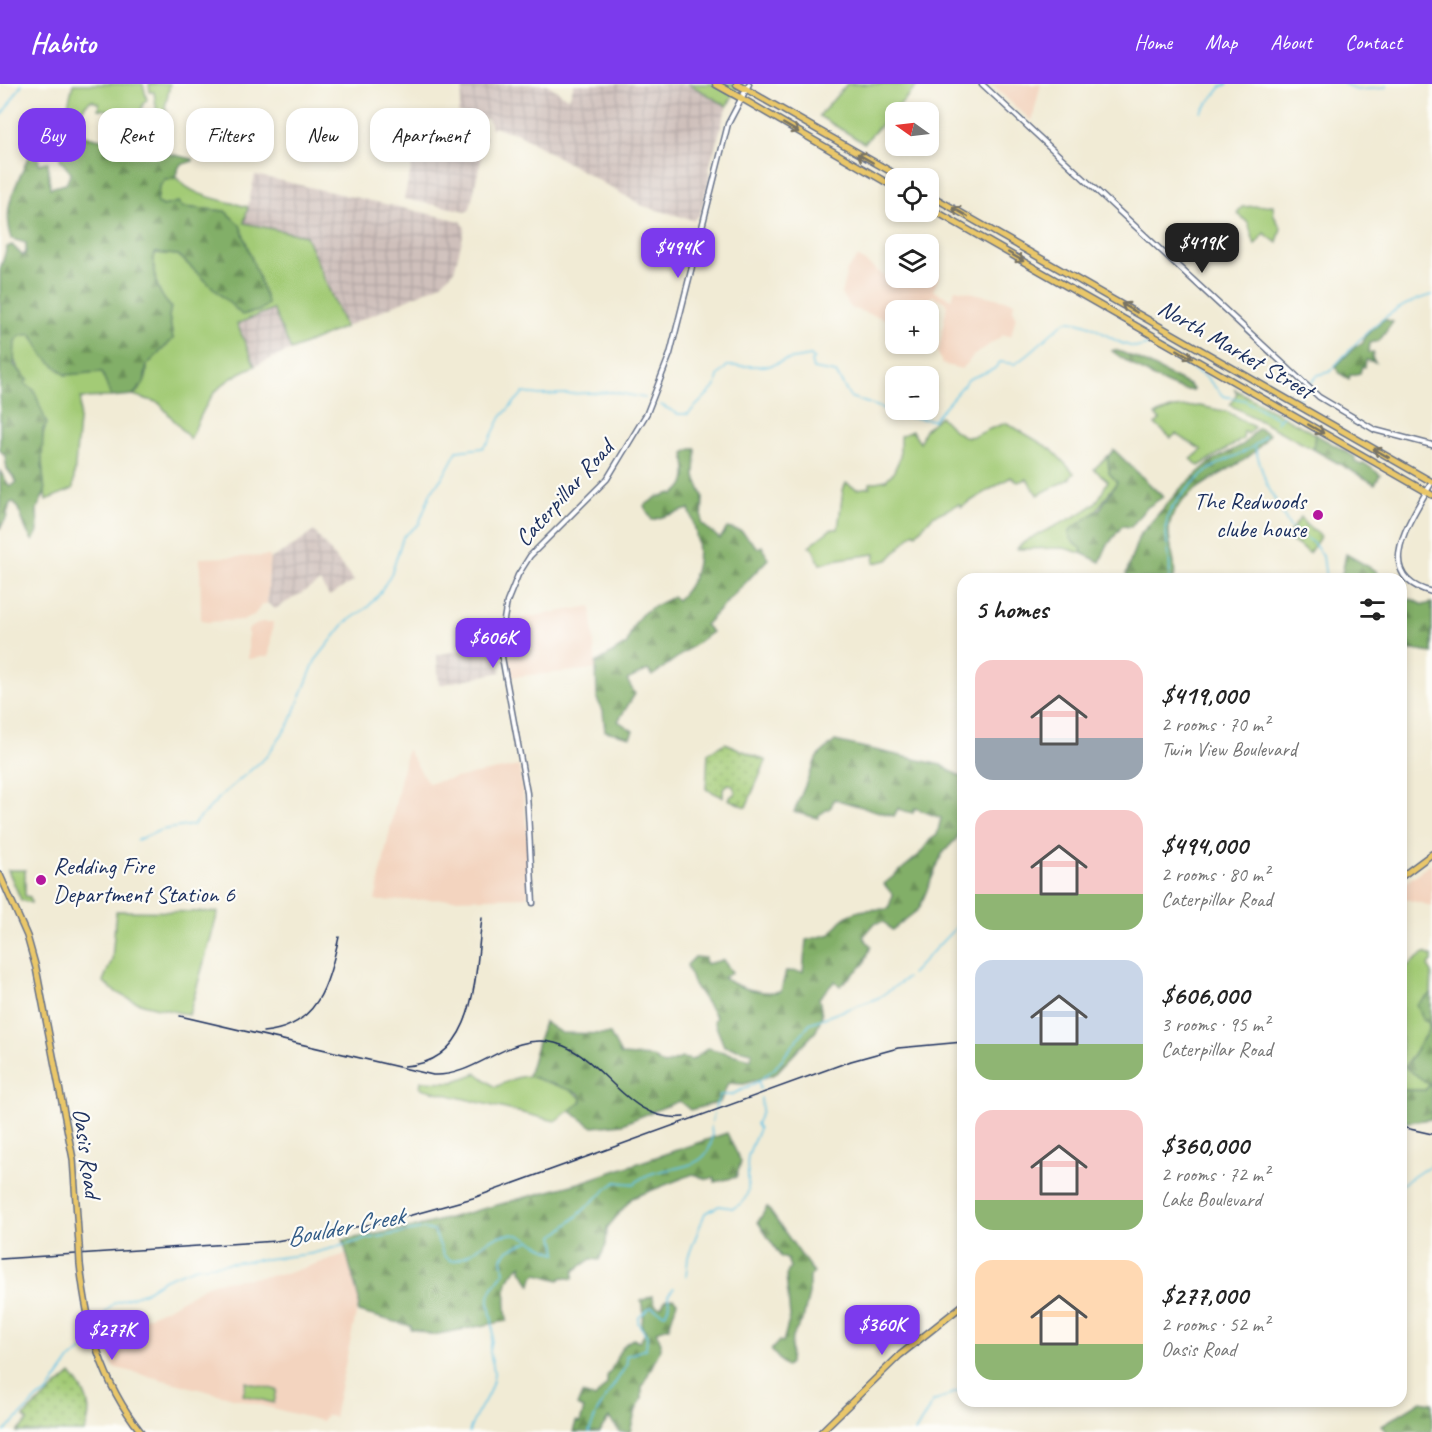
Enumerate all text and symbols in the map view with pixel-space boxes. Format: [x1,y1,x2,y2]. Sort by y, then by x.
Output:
text: Habito [30,25,96,60]
text: Home [1134,29,1172,55]
text: Map [1205,29,1237,55]
text: About [1270,29,1312,55]
text: Contact [1345,29,1402,55]
north arrow [885,102,939,156]
map controls [885,102,939,420]
chip: Buy [18,108,86,162]
chip: Rent [98,108,174,162]
chip: Filters [186,108,274,162]
chip: New [286,108,358,162]
chip: Apartment [370,108,490,162]
one-way arrow [782,122,799,134]
one-way arrow [857,152,875,163]
button: locate [885,168,939,222]
one-way arrow [952,205,969,217]
pin: $419K [1160,223,1244,274]
pin: $494K [636,228,720,279]
text: $419K [1179,230,1225,255]
button: layers [885,234,939,288]
text: $494K [655,235,701,260]
one-way arrow [1007,251,1024,263]
street label: North Market Street [1153,292,1322,407]
button: + [885,300,939,354]
one-way arrow [1121,302,1138,314]
one-way arrow [1176,348,1193,360]
button: − [885,366,939,420]
one-way arrow [1307,423,1324,435]
street label: Caterpillar Road [508,431,622,553]
one-way arrow [1373,447,1390,459]
place label: The Redwoods clube house [1194,486,1308,544]
marker: The Redwoods clube house [1311,508,1325,522]
text: 5 homes [975,593,1048,626]
icon: filters [1356,593,1389,626]
pin: $606K [451,618,535,669]
text: $606K [470,625,517,650]
text: $419,000 [1161,679,1248,712]
icon: home [1023,684,1095,756]
text: 2 rooms · 70 m² [1161,712,1269,737]
text: Twin View Boulevard [1161,737,1297,762]
text: $494,000 [1161,829,1248,862]
icon: home [1023,834,1095,906]
place label: Redding Fire Department Station 6 [53,851,236,909]
text: 2 rooms · 80 m² [1161,862,1269,887]
marker: Redding Fire Department Station 6 [34,873,48,887]
text: Caterpillar Road [1161,887,1272,912]
text: $606,000 [1161,979,1249,1012]
icon: home [1023,984,1095,1056]
text: 3 rooms · 95 m² [1161,1012,1269,1037]
text: Caterpillar Road [1161,1037,1272,1062]
street label: Oasis Road [66,1106,109,1203]
text: $360,000 [1161,1129,1249,1162]
icon: home [1023,1134,1095,1206]
text: 2 rooms · 72 m² [1161,1162,1269,1187]
text: Lake Boulevard [1161,1187,1261,1212]
water label: Boulder Creek [284,1198,411,1254]
text: $277,000 [1161,1279,1248,1312]
icon: home [1023,1284,1095,1356]
pin: $360K [840,1305,924,1356]
pin: $277K [70,1310,154,1361]
text: $360K [859,1312,905,1337]
text: 2 rooms · 52 m² [1161,1312,1269,1337]
text: $277K [89,1317,135,1342]
text: Oasis Road [1161,1337,1236,1362]

